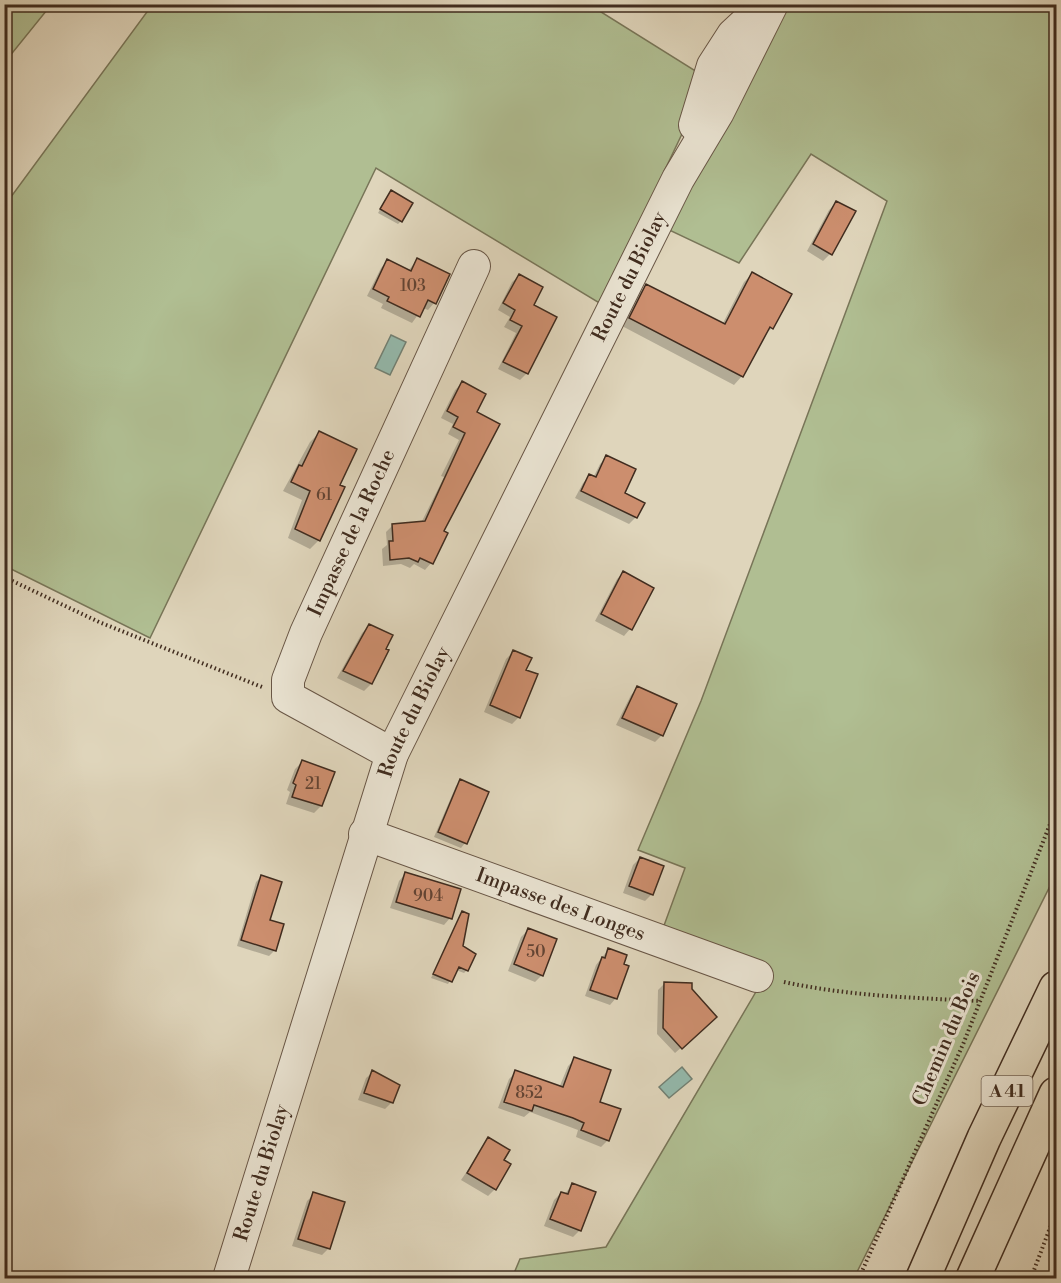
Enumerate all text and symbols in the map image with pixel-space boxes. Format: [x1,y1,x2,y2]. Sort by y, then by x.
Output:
street label: Route du Biolay [587,207,672,346]
house number: 103 [400,276,426,296]
street label: Impasse de la Roche [303,445,401,620]
house number: 61 [316,485,332,505]
street label: Route du Biolay [373,642,456,780]
house number: 21 [305,774,321,794]
street label: Impasse des Longes [472,863,649,947]
house number: 904 [413,886,443,906]
house number: 50 [526,942,546,962]
street label: Chemin du Bois [907,968,987,1110]
road number: A 41 [982,1076,1032,1106]
house number: 852 [515,1083,543,1103]
street label: Route du Biolay [229,1101,295,1244]

